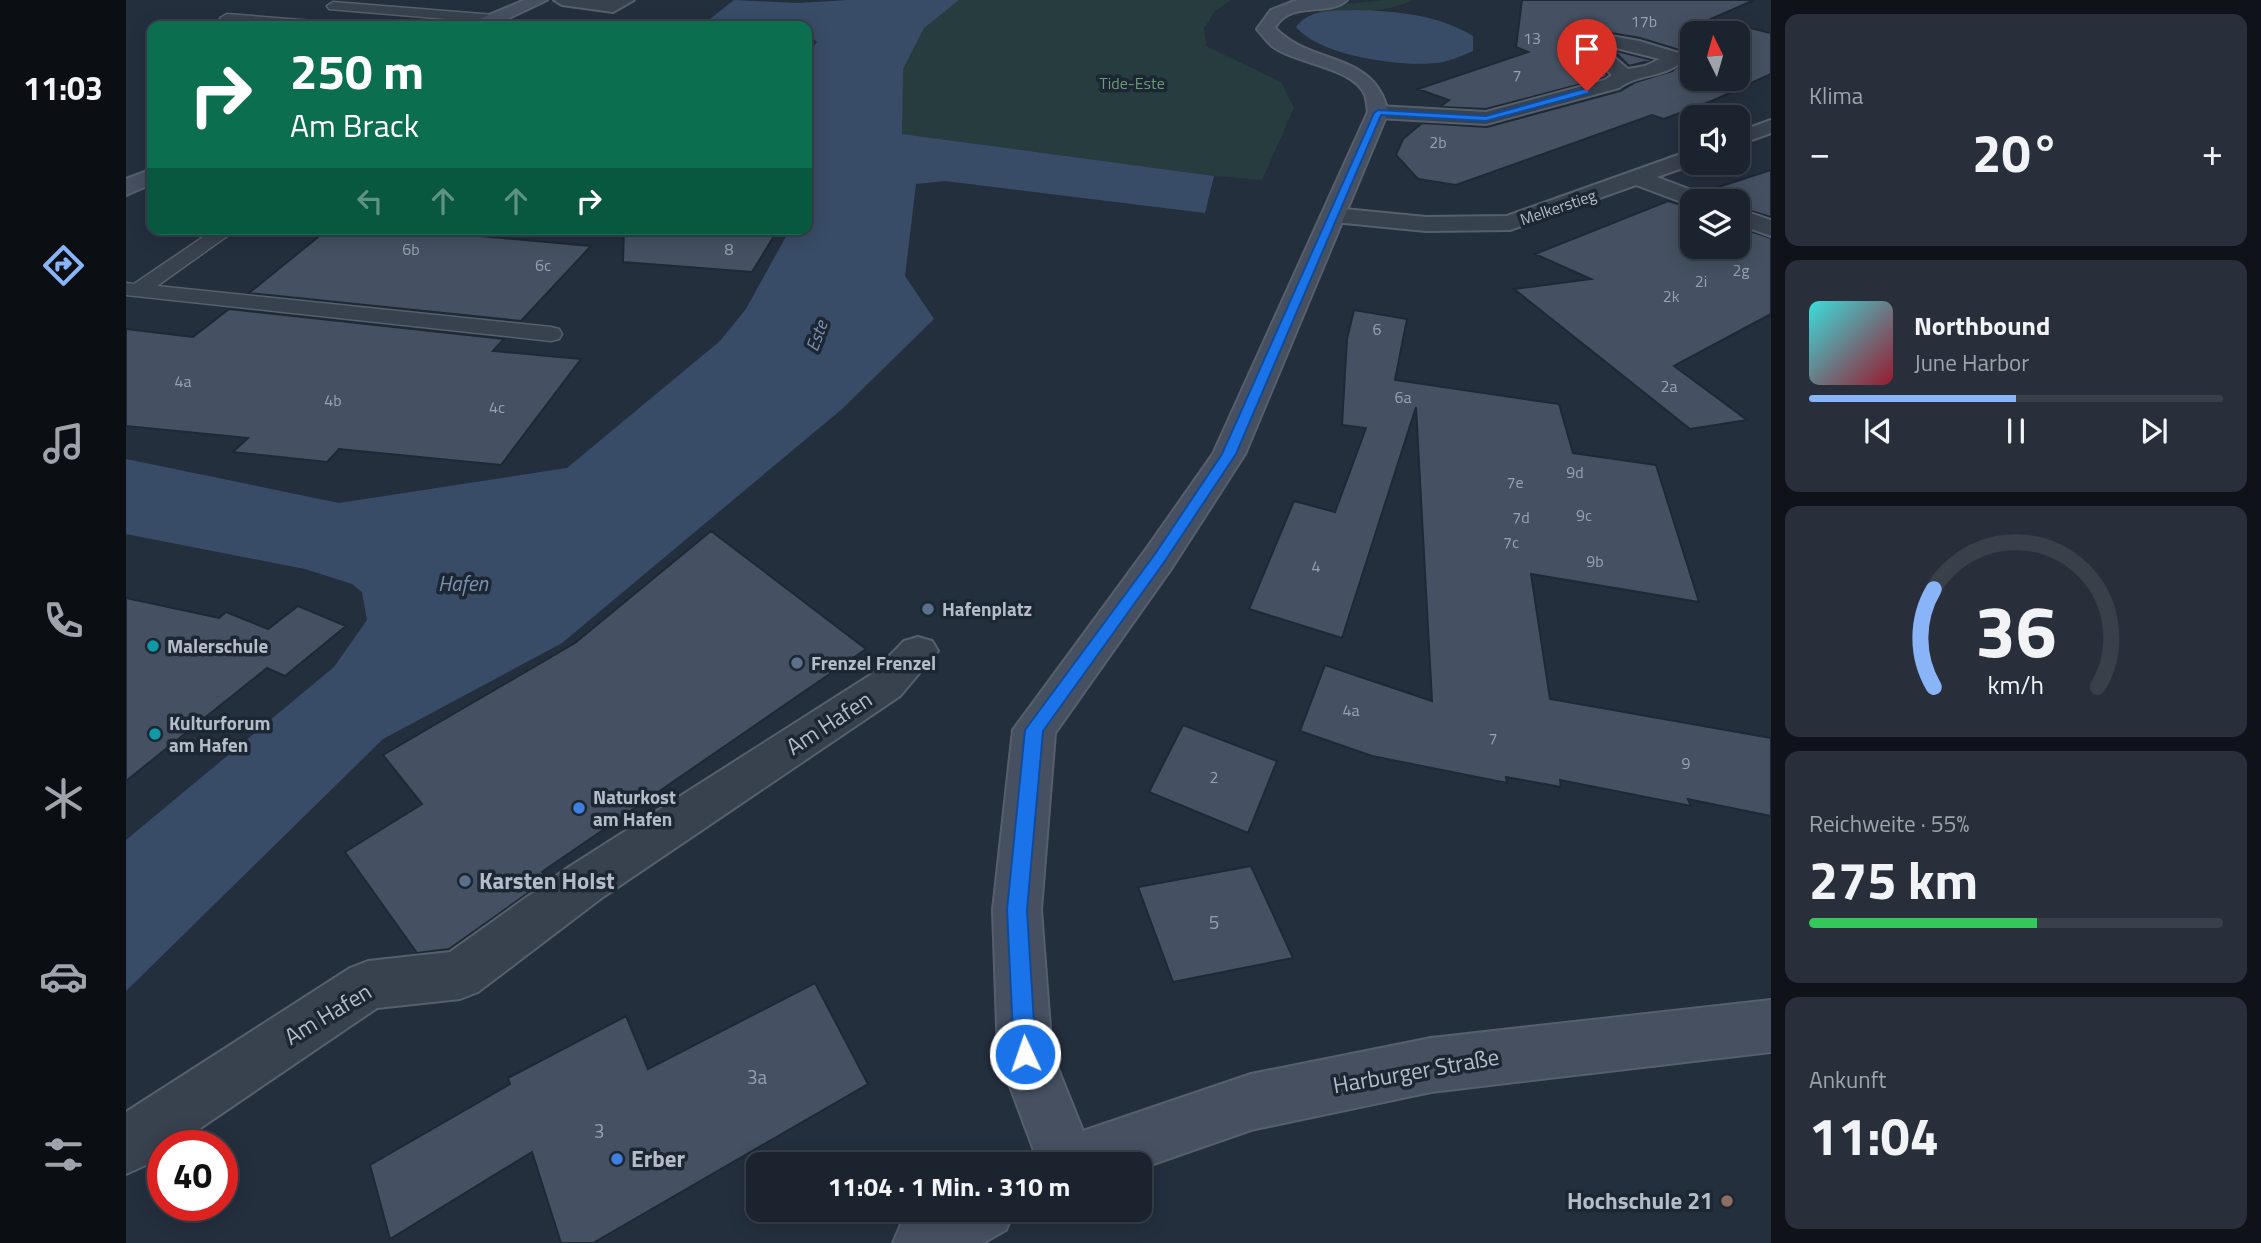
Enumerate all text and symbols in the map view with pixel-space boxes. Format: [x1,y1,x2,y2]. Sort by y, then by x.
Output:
house number: 17b [1631,9,1657,33]
pin [1557,19,1617,91]
north arrow [1680,21,1750,91]
map controls [1680,21,1750,259]
house number: 13 [1523,26,1541,50]
icon: arrive [1568,30,1606,68]
text: 250 m [290,33,424,108]
icon: right [175,49,266,140]
house number: 7 [1513,63,1521,87]
text: 11:03 [23,64,103,112]
park label: Tide-Este [1099,71,1165,95]
text: Klima [1809,78,1863,113]
text: Am Brack [290,101,419,149]
button: sound [1680,105,1750,175]
text: 20° [1972,113,2060,192]
text: − [1809,123,1830,181]
text: + [2202,123,2223,181]
house number: 2b [1429,130,1447,154]
icon: left [351,182,389,220]
icon: ahead [424,182,462,220]
icon: ahead [497,182,535,220]
icon: right [570,182,608,220]
street label: Melkerstieg [1517,183,1599,231]
button: layers [1680,189,1750,259]
house number: 6b [402,237,420,261]
house number: 8 [725,237,734,261]
icon: directions [39,241,88,290]
house number: 6c [535,253,551,277]
house number: 2g [1732,258,1750,282]
house number: 2i [1695,269,1707,293]
house number: 2k [1663,284,1680,308]
text: Northbound [1914,306,2050,345]
water label: Este [799,315,835,355]
house number: 6 [1373,317,1382,341]
text: June Harbor [1914,345,2029,380]
house number: 4a [175,369,191,393]
house number: 2a [1661,374,1677,398]
house number: 6a [1395,385,1411,409]
house number: 4b [324,388,342,412]
house number: 4c [489,395,505,419]
icon: previous [1859,412,1897,450]
icon: pause [1997,412,2035,450]
icon: next [2135,412,2173,450]
icon: music [39,419,88,468]
house number: 9d [1566,460,1584,484]
house number: 7e [1506,470,1524,494]
house number: 9c [1576,503,1592,527]
house number: 7d [1512,505,1530,529]
house number: 7c [1503,530,1519,554]
house number: 9b [1586,549,1604,573]
house number: 4 [1312,554,1321,578]
water label: Hafen [438,567,489,599]
text: 36 [1975,576,2057,686]
place label: Hafenplatz [942,594,1032,623]
icon: phone [39,596,88,645]
marker: Hafenplatz [920,601,936,617]
place label: Malerschule [167,631,268,660]
marker: Malerschule [145,638,161,654]
place label: Frenzel Frenzel [811,648,936,677]
marker: Frenzel Frenzel [789,655,805,671]
text: km/h [1988,666,2044,704]
street label: Am Hafen [779,682,879,764]
house number: 4a [1343,698,1359,722]
place label: Kulturforum am Hafen [169,708,270,759]
marker: Kulturforum am Hafen [147,726,163,742]
house number: 7 [1489,726,1497,750]
house number: 9 [1682,751,1691,775]
house number: 2 [1210,765,1218,789]
icon: climate [39,774,88,823]
place label: Naturkost am Hafen [593,782,676,833]
marker: Naturkost am Hafen [571,800,587,816]
text: Reichweite · 55% [1809,806,1969,841]
text: 275 km [1809,840,1978,919]
place label: Karsten Holst [479,863,615,898]
marker: Karsten Holst [457,873,473,889]
house number: 5 [1209,907,1219,936]
icon: car [39,952,88,1001]
street label: Am Hafen [277,974,378,1053]
position arrow [988,1017,1062,1091]
street label: Harburger Straße [1330,1039,1502,1102]
house number: 3a [747,1062,768,1091]
text: Ankunft [1809,1062,1886,1097]
text: 11:04 [1809,1096,1939,1175]
house number: 3 [594,1116,604,1145]
icon: filters [39,1130,88,1179]
speed limit sign: 40 [147,1130,238,1221]
place label: Erber [631,1141,686,1176]
marker: Erber [609,1151,625,1167]
text: 11:04 · 1 Min. · 310 m [828,1167,1070,1206]
place label: Hochschule 21 [1567,1183,1713,1218]
marker: Hochschule 21 [1719,1193,1735,1209]

